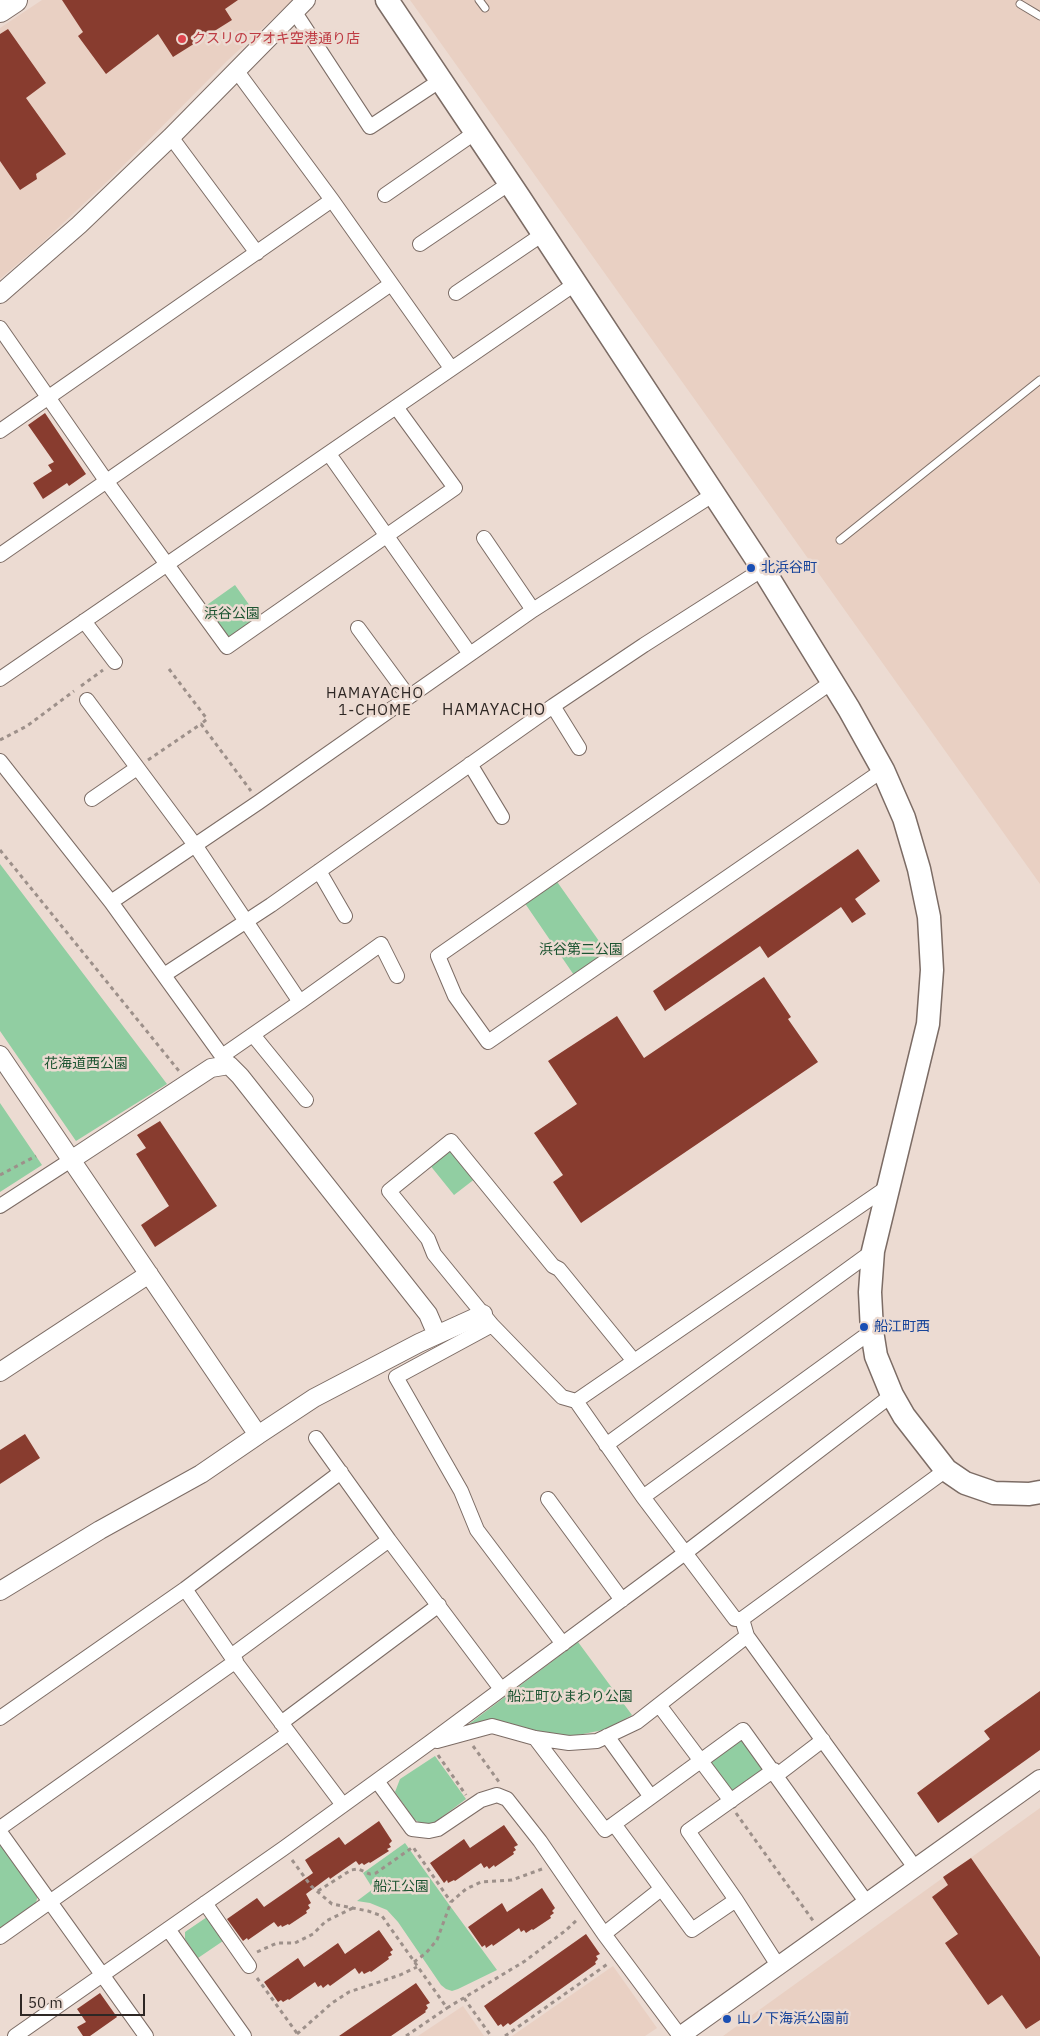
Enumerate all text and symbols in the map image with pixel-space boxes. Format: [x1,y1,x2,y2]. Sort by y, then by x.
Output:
place label: クスリのアオキ空港通り店 [192,31,360,47]
marker: クスリのアオキ空港通り店 [176,33,188,45]
place label: 北浜谷町 [761,560,817,576]
marker: 北浜谷町 [745,562,757,574]
park label: 浜谷公園 [204,606,260,622]
district label: HAMAYACHO 1-CHOME [325,685,425,720]
district label: HAMAYACHO [441,700,547,720]
park label: 浜谷第二公園 [539,942,623,958]
park label: 花海道西公園 [44,1056,128,1072]
place label: 船江町西 [874,1319,930,1335]
marker: 船江町西 [858,1321,870,1333]
park label: 船江町ひまわり公園 [507,1689,633,1705]
park label: 船江公園 [373,1879,429,1895]
scale bar [22,1984,148,2016]
text: 50 m [28,1993,63,2012]
place label: 山ノ下海浜公園前 [737,2011,849,2027]
marker: 山ノ下海浜公園前 [721,2013,733,2025]

